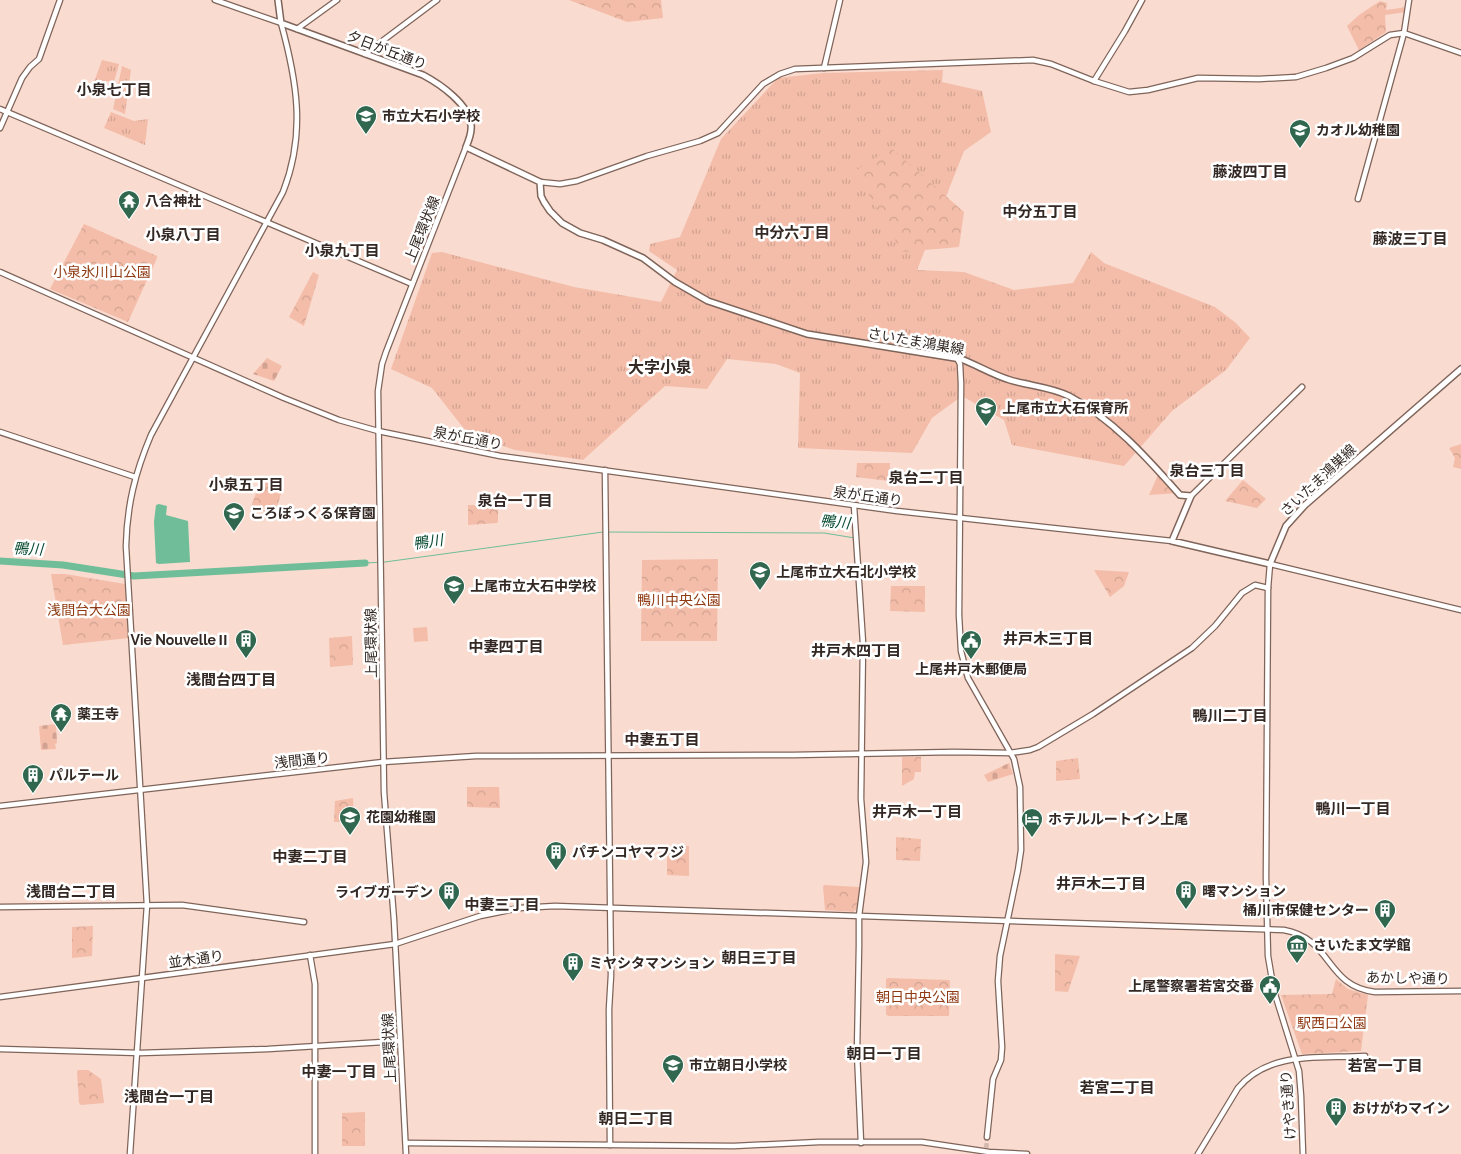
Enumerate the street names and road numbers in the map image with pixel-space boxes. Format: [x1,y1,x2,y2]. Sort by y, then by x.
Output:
street label: 夕日が丘通り [345,27,429,73]
street label: 上尾環状線 [401,194,443,264]
street label: さいたま鴻巣線 [867,325,965,357]
street label: 泉が丘通り [432,423,504,453]
street label: さいたま鴻巣線 [1277,441,1359,519]
street label: 泉が丘通り [832,483,904,509]
street label: 上尾環状線 [362,608,380,678]
street label: 浅間通り [273,749,331,771]
street label: 並木通り [167,947,225,971]
street label: あかしや通り [1366,969,1450,987]
street label: 上尾環状線 [379,1013,399,1083]
street label: けやき通り [1278,1070,1298,1140]

